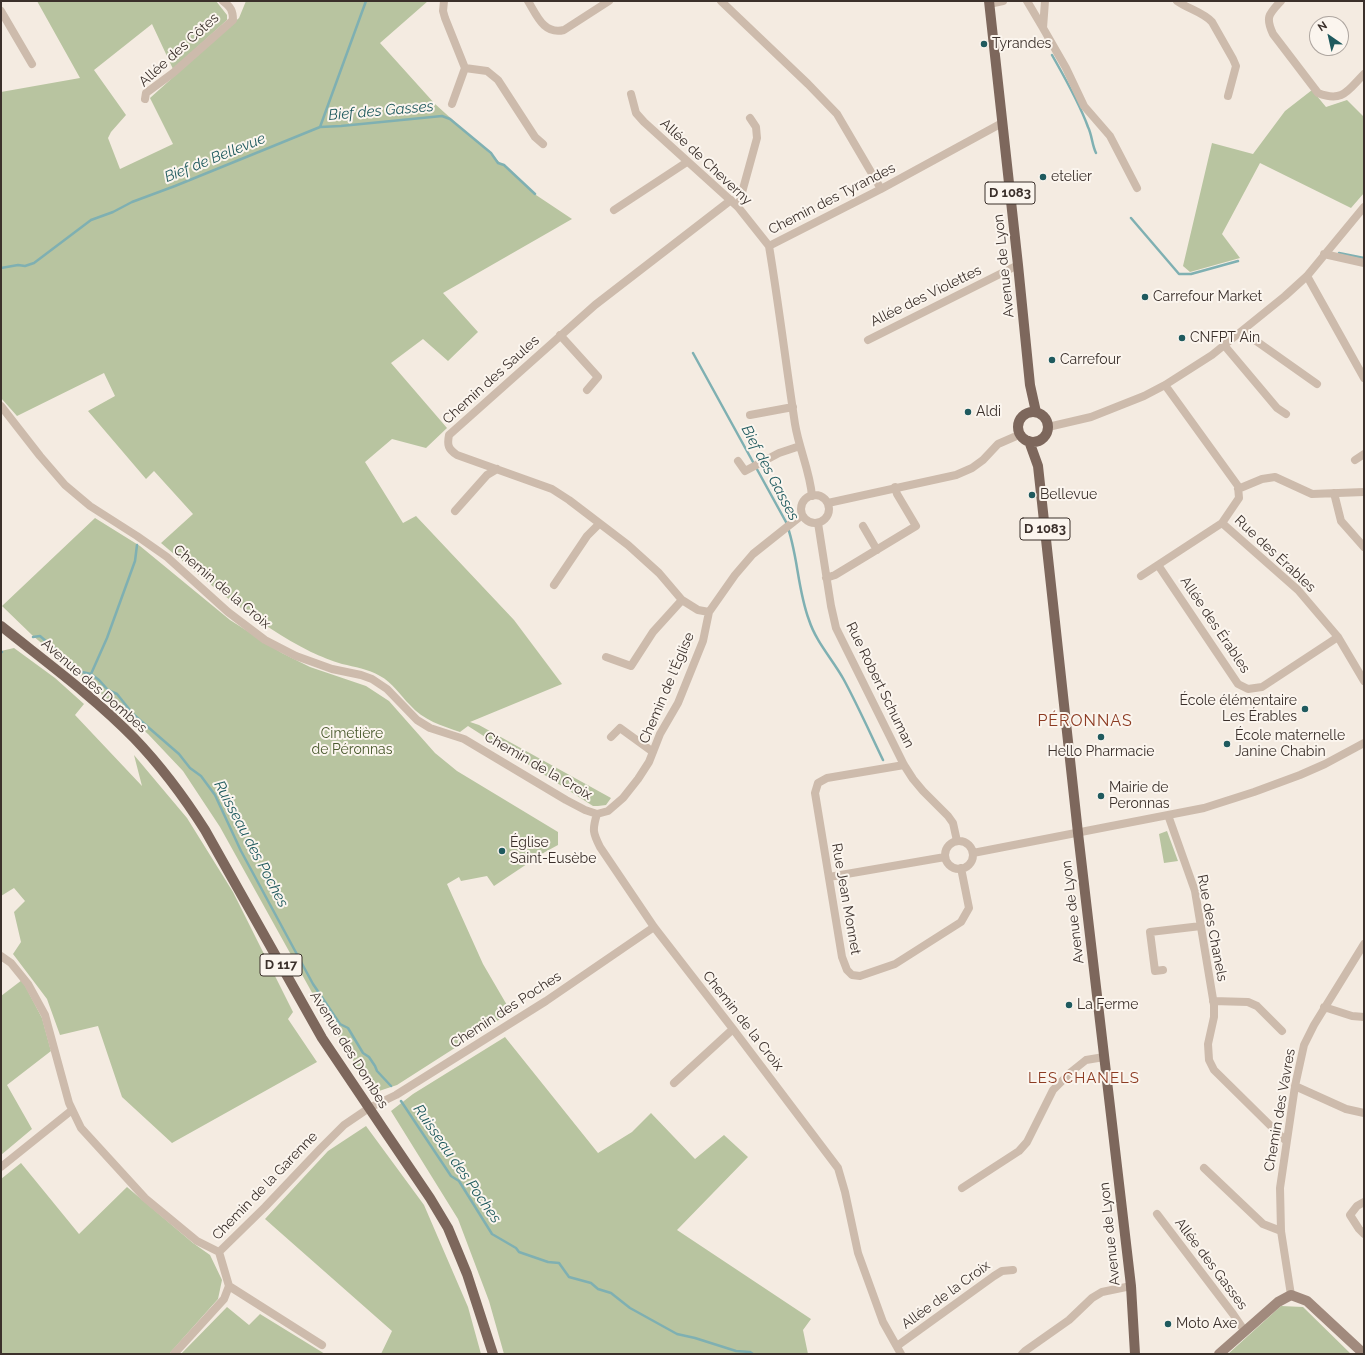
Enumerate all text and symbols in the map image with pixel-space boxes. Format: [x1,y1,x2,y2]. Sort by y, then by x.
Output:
street label: Allée des Côtes [136,10,222,90]
north arrow [1309,16,1349,56]
text: N [1315,19,1330,34]
place label: Tyrandes [992,36,1051,52]
marker: Tyrandes [979,39,989,49]
water label: Bief des Gasses [328,97,434,125]
street label: Allée de Cheverny [657,115,755,209]
water label: Bief de Bellevue [162,130,268,186]
street label: Chemin des Tyrandes [766,160,898,238]
place label: etelier [1051,169,1092,185]
marker: etelier [1038,172,1048,182]
road number: D 1083 [985,182,1035,204]
street label: Avenue de Lyon [990,213,1018,319]
street label: Allée des Violettes [868,262,984,330]
place label: Carrefour Market [1153,289,1262,305]
marker: Carrefour Market [1140,292,1150,302]
place label: CNFPT Ain [1190,330,1260,346]
street label: Chemin des Saules [439,332,543,428]
marker: CNFPT Ain [1177,333,1187,343]
place label: Carrefour [1060,352,1121,368]
marker: Carrefour [1047,355,1057,365]
place label: Aldi [976,404,1001,420]
marker: Aldi [963,407,973,417]
water label: Bief des Gasses [737,422,803,524]
place label: Bellevue [1040,487,1097,503]
marker: Bellevue [1027,490,1037,500]
street label: Rue des Érables [1231,512,1319,596]
road number: D 1083 [1020,518,1070,540]
street label: Chemin de la Croix [170,541,274,633]
street label: Allée des Érables [1177,574,1253,676]
street label: Rue Robert Schuman [842,619,918,751]
street label: Chemin de l'Église [636,630,698,746]
street label: Avenue des Dombes [38,635,150,737]
place label: École élémentaire Les Érables [1179,693,1297,726]
marker: École élémentaire Les Érables [1300,704,1310,714]
district label: PÉRONNAS [1037,711,1133,731]
park label: Cimetière de Péronnas [311,726,393,758]
street label: Chemin de la Croix [481,728,595,804]
place label: École maternelle Janine Chabin [1235,728,1345,760]
marker: Hello Pharmacie [1096,732,1106,742]
marker: École maternelle Janine Chabin [1222,739,1232,749]
place label: Hello Pharmacie [1048,744,1154,760]
water label: Ruisseau des Poches [210,778,292,910]
place label: Mairie de Peronnas [1109,780,1170,812]
marker: Mairie de Peronnas [1096,791,1106,801]
place label: Église Saint-Eusèbe [510,835,596,868]
street label: Rue Jean Monnet [828,842,864,956]
marker: Église Saint-Eusèbe [497,846,507,856]
street label: Avenue de Lyon [1058,859,1088,965]
street label: Rue des Chanels [1193,873,1231,983]
road number: D 117 [260,954,302,976]
street label: Chemin des Poches [447,968,565,1052]
street label: Chemin de la Croix [699,968,787,1074]
street label: Avenue des Dombes [306,988,392,1112]
place label: La Ferme [1077,997,1138,1013]
marker: La Ferme [1064,1000,1074,1010]
street label: Chemin des Vavres [1261,1047,1299,1173]
district label: LES CHANELS [1028,1069,1140,1087]
water label: Ruisseau des Poches [409,1101,505,1227]
street label: Chemin de la Garenne [209,1128,321,1244]
street label: Avenue de Lyon [1096,1181,1124,1287]
street label: Allée des Gasses [1171,1215,1251,1313]
street label: Allée de la Croix [898,1257,994,1333]
place label: Moto Axe [1176,1316,1237,1332]
marker: Moto Axe [1163,1319,1173,1329]

